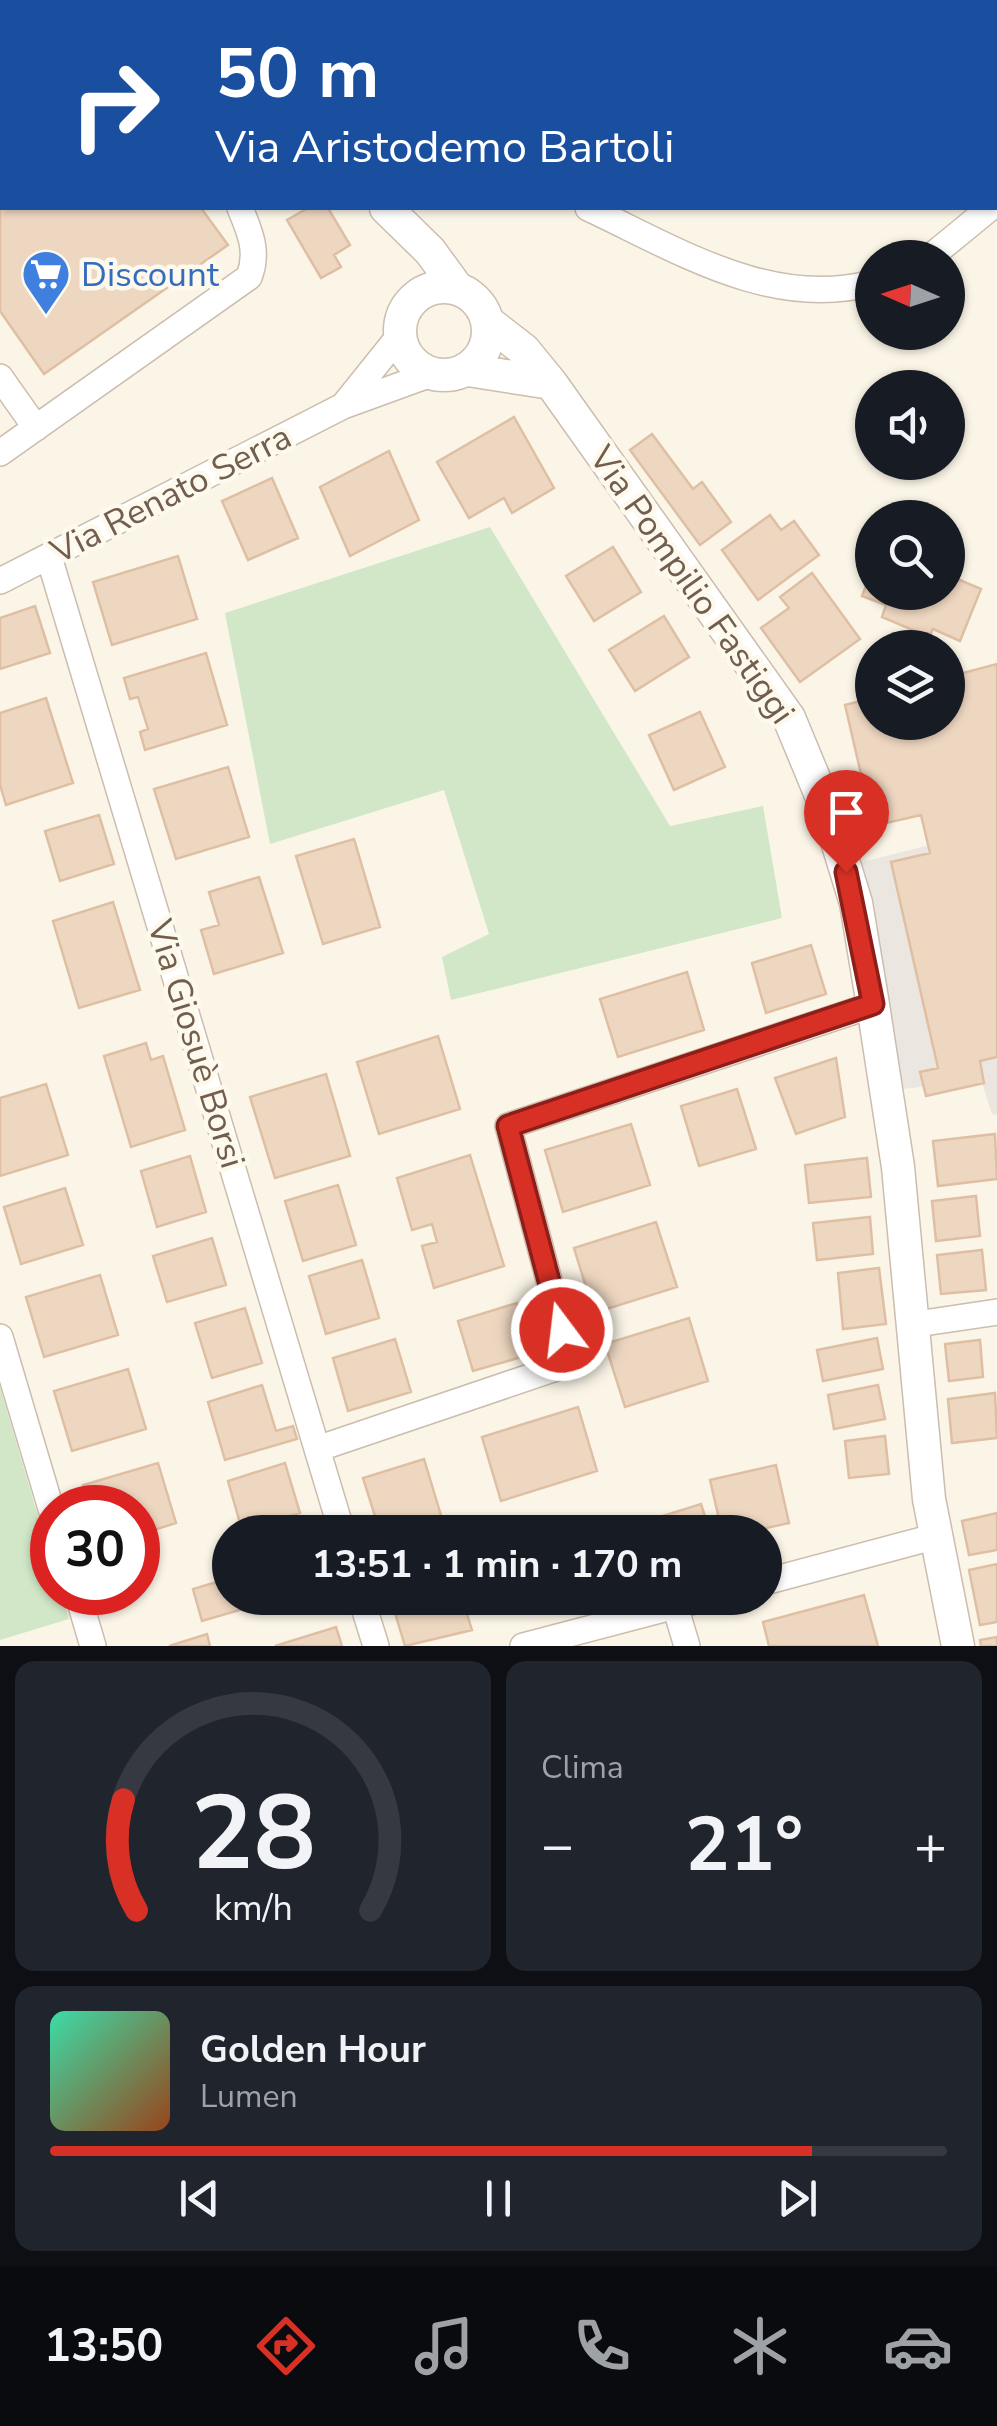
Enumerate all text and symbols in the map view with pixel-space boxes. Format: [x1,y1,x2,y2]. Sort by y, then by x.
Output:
text: 50 m [215,26,379,122]
icon: right [50,40,180,170]
text: Via Aristodemo Bartoli [215,117,674,178]
north arrow [855,240,965,350]
map controls [855,240,965,740]
supermarket icon: Discount [20,248,72,316]
place label: Discount [81,251,220,298]
button: sound [855,370,965,480]
street label: Via Renato Serra [42,413,299,575]
street label: Via Pompilio Fastiggi [578,436,806,733]
button: search [855,500,965,610]
button: layers [855,630,965,740]
pin [804,770,889,873]
icon: arrive [819,785,874,840]
street label: Via Giosuè Borsi [136,913,256,1174]
position arrow [510,1278,614,1382]
speed limit sign: 30 [30,1485,160,1615]
text: 13:51 · 1 min · 170 m [312,1539,682,1590]
text: Clima [541,1746,624,1789]
text: 28 [191,1763,315,1905]
text: 21° [685,1794,803,1896]
text: − [541,1808,574,1883]
text: + [914,1808,947,1883]
text: km/h [214,1884,292,1933]
text: Golden Hour [200,2024,426,2075]
text: Lumen [200,2075,298,2118]
icon: previous [172,2171,227,2226]
icon: pause [471,2171,526,2226]
icon: next [770,2171,825,2226]
icon: directions [251,2311,321,2381]
icon: music [409,2311,479,2381]
icon: phone [567,2311,637,2381]
icon: climate [725,2311,795,2381]
icon: car [883,2311,953,2381]
text: 13:50 [44,2316,163,2377]

